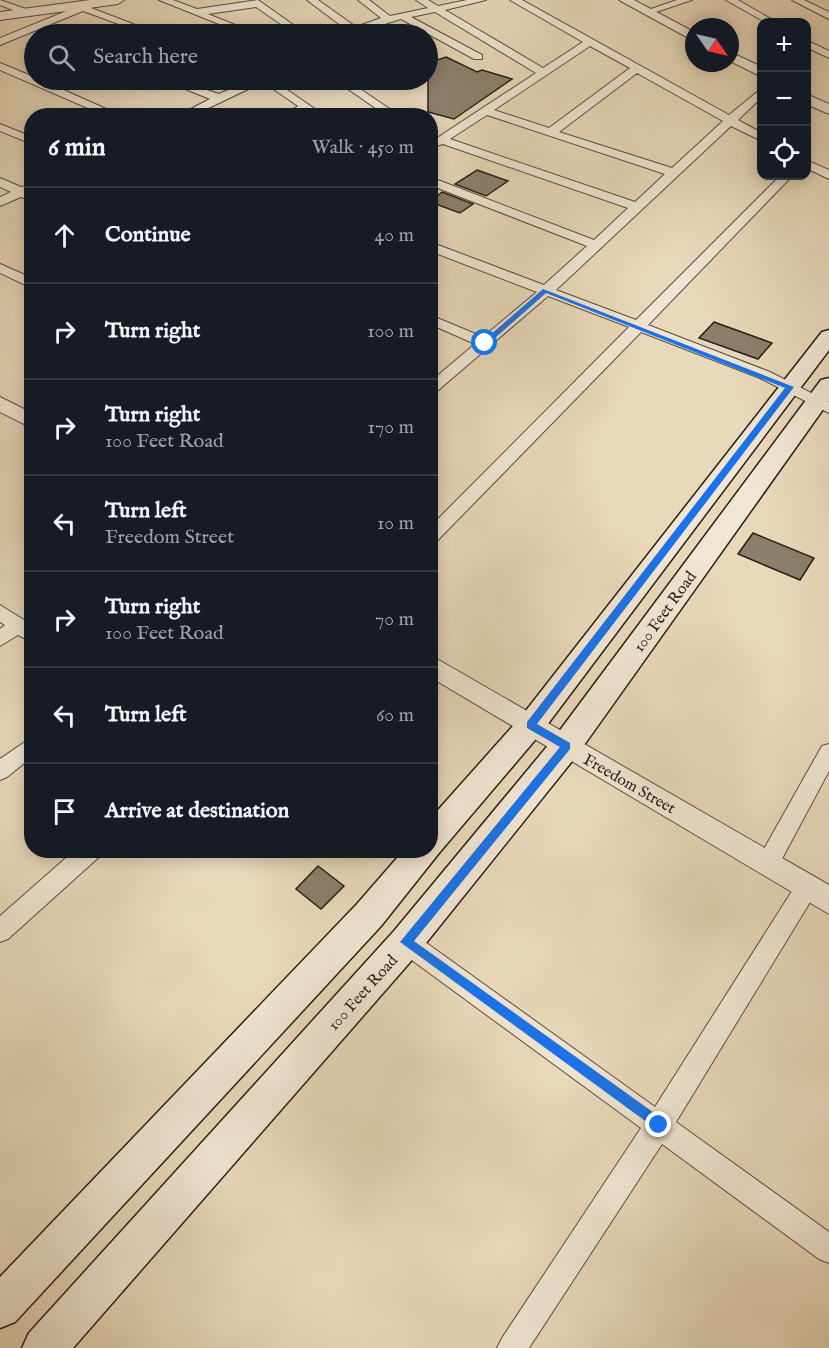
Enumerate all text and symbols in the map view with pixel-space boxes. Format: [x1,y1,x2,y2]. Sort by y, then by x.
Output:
north arrow [685,18,739,72]
map controls [757,18,811,180]
button: + [757,18,811,72]
search box [24,24,438,90]
icon: search [45,41,78,74]
text: Search here [93,43,198,71]
button: − [757,72,811,126]
button: locate [757,126,811,180]
text: 6 min [48,131,106,164]
text: Walk · 450 m [312,135,414,160]
icon: ahead [48,219,81,252]
text: Continue [105,221,191,249]
text: 40 m [375,223,414,248]
icon: right [48,315,81,348]
text: Turn right [105,317,200,345]
text: 100 m [367,319,414,344]
route start [471,329,497,355]
text: Turn right [105,401,200,429]
icon: right [48,411,81,444]
text: 170 m [368,415,414,440]
text: 100 Feet Road [105,429,224,454]
text: Turn left [105,497,187,525]
icon: left [48,507,81,540]
text: 10 m [377,511,414,536]
text: Freedom Street [105,525,234,550]
street label: 100 Feet Road [630,568,702,656]
text: Turn right [105,593,200,621]
icon: right [48,603,81,636]
text: 70 m [375,607,414,632]
text: 100 Feet Road [105,621,224,646]
icon: left [48,699,81,732]
text: Turn left [105,701,187,729]
text: 60 m [376,703,414,728]
street label: Freedom Street [579,750,679,819]
icon: arrive [48,795,81,828]
text: Arrive at destination [105,797,289,825]
street label: 100 Feet Road [324,951,403,1035]
route end [645,1111,671,1137]

